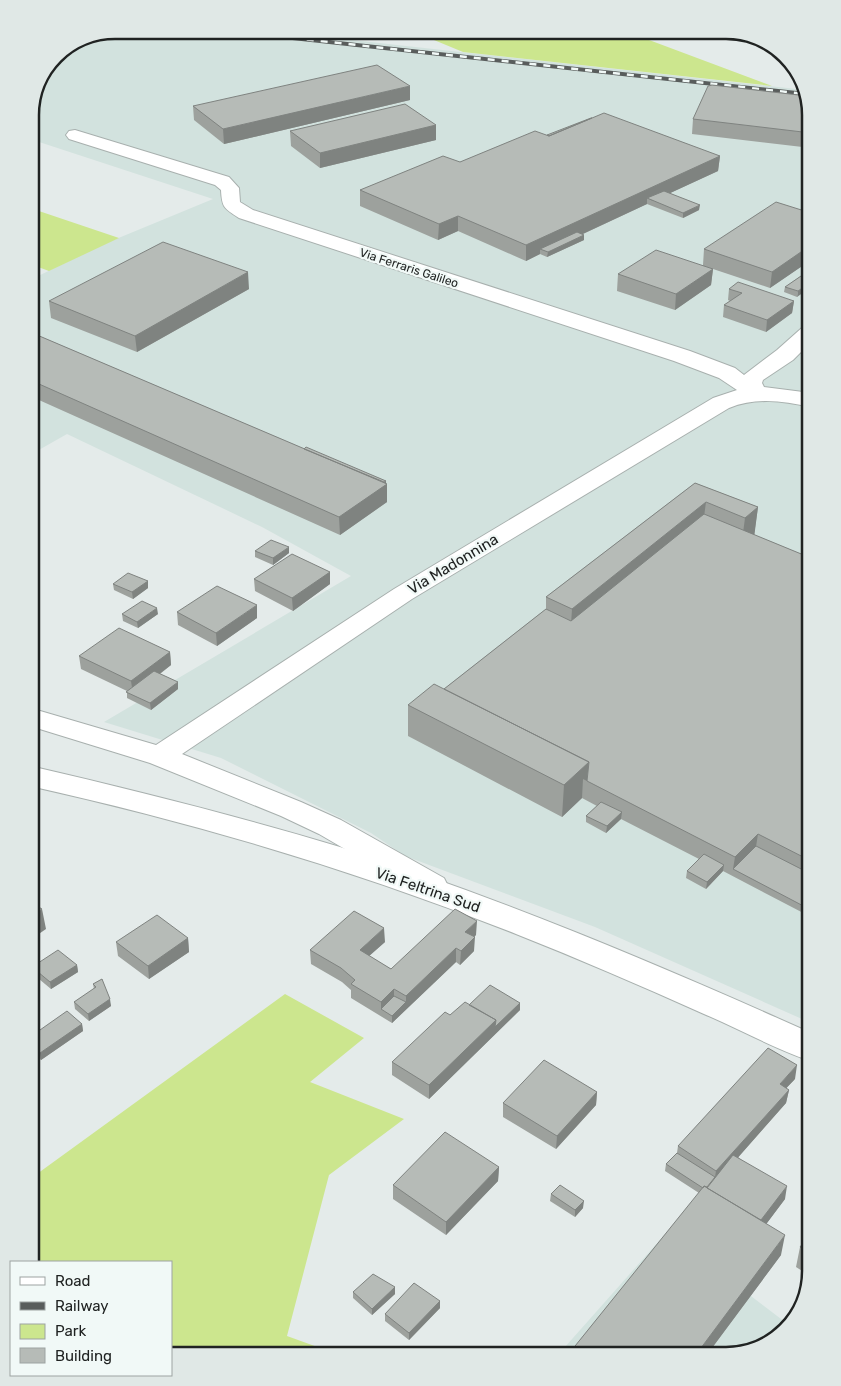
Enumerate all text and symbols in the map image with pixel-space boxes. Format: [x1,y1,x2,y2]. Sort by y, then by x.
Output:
street label: Via Ferraris Galileo [358,245,460,291]
street label: Via Madonnina [405,530,501,598]
street label: Via Feltrina Sud [373,864,483,916]
legend [10,1261,172,1376]
text: Road [55,1272,91,1290]
text: Railway [55,1297,109,1315]
text: Park [55,1322,86,1340]
text: Building [55,1347,112,1365]

